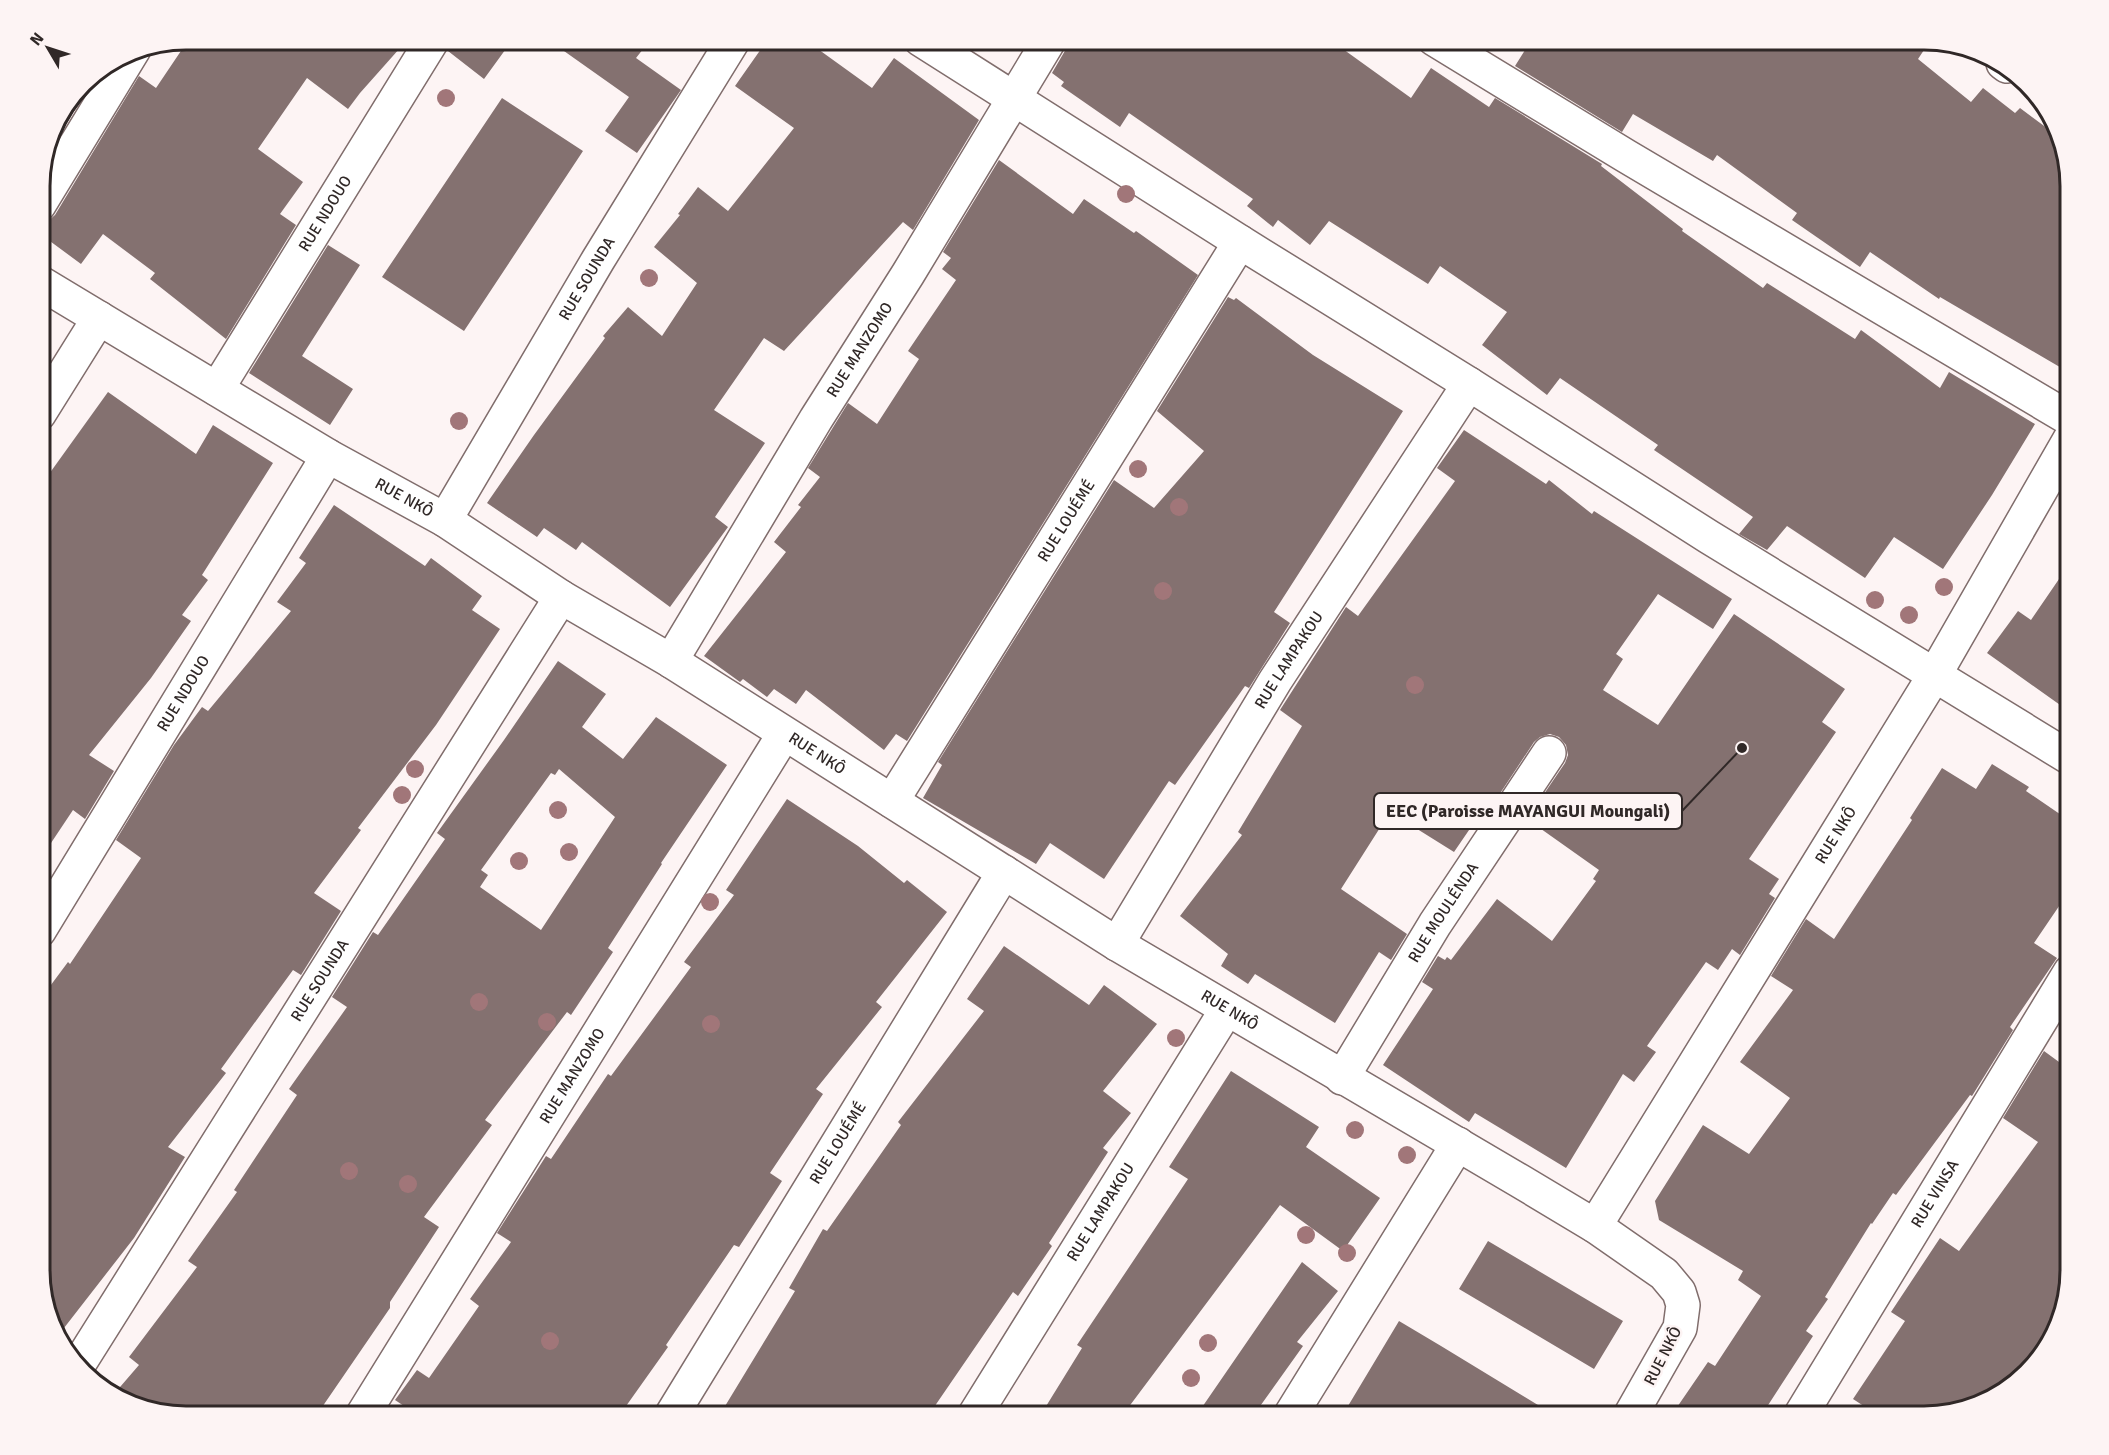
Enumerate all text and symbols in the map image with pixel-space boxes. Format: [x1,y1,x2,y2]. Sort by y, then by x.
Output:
north arrow [18,18,78,78]
text: N [26,29,48,50]
street label: RUE NDOUO [294,172,356,255]
street label: RUE SOUNDA [555,233,620,324]
street label: RUE MANZOMO [822,299,897,401]
street label: RUE NKÔ [371,474,437,522]
street label: RUE LOUÉMÉ [1033,476,1099,566]
street label: RUE LAMPAKOU [1251,607,1328,713]
street label: RUE NDOUO [153,652,214,735]
street label: RUE NKÔ [785,728,849,779]
callout: EEC (Paroisse MAYANGUI Moungali) [1374,793,1682,829]
text: EEC (Paroisse MAYANGUI Moungali) [1386,800,1670,822]
street label: RUE NKÔ [1811,803,1861,868]
street label: RUE MOULÉNDA [1404,859,1483,966]
street label: RUE SOUNDA [287,935,354,1025]
street label: RUE NKÔ [1197,985,1262,1035]
street label: RUE MANZOMO [535,1024,610,1127]
street label: RUE LOUÉMÉ [805,1098,871,1188]
street label: RUE VINSA [1907,1156,1964,1232]
street label: RUE LAMPAKOU [1063,1159,1139,1265]
street label: RUE NKÔ [1640,1323,1686,1389]

